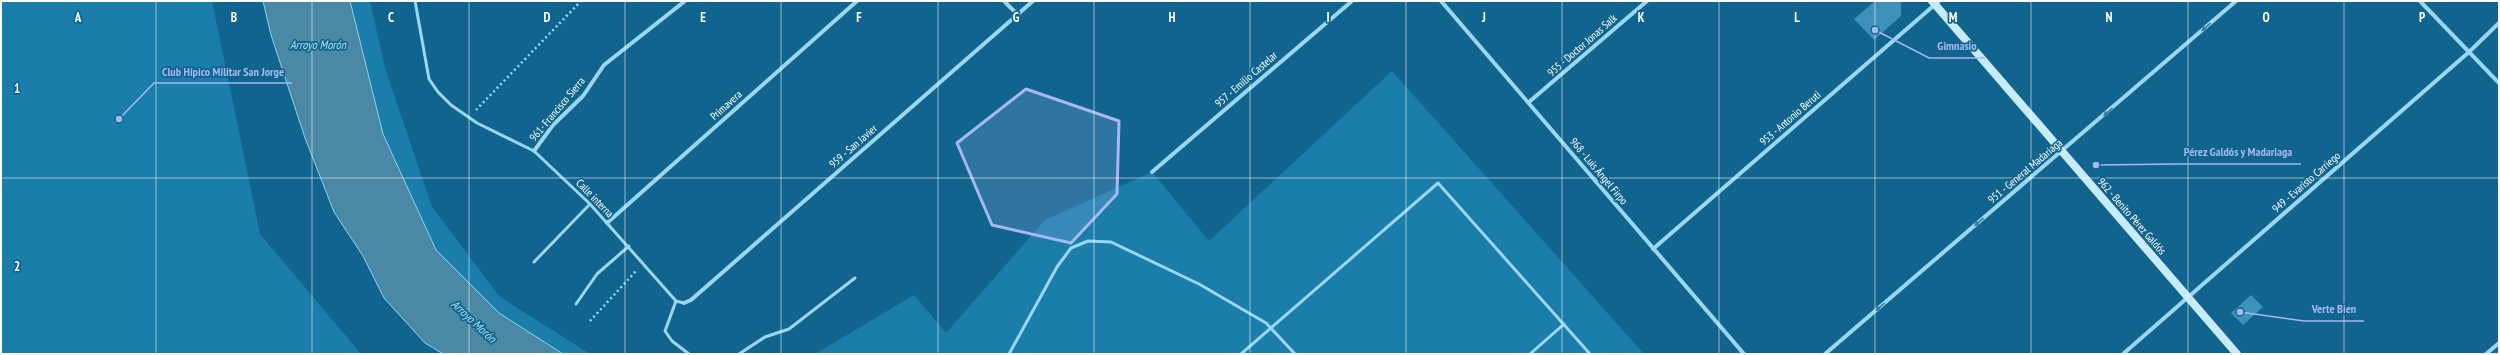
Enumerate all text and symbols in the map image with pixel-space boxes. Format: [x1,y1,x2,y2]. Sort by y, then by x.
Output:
text: A [74,9,82,26]
text: B [231,9,237,26]
text: C [388,9,394,26]
text: D [544,9,551,26]
text: E [700,9,706,26]
text: F [856,9,862,26]
text: G [1013,9,1020,26]
text: H [1169,9,1176,26]
text: I [1326,9,1330,26]
text: J [1481,9,1486,26]
text: K [1638,9,1645,26]
text: L [1794,9,1800,26]
text: M [1949,9,1958,26]
text: N [2105,9,2113,26]
text: O [2262,9,2270,26]
text: P [2419,9,2425,26]
street label: 955 - Doctor Jonas Salk [1544,10,1620,79]
one-way arrow [2201,22,2212,31]
callout: Gimnasio [1929,34,1985,58]
water label: Arroyo Morón [290,37,347,52]
text: Gimnasio [1937,38,1977,53]
street label: 957 - Emilio Castelar [1212,48,1280,110]
callout: Club Hípico Militar San Jorge [154,59,292,83]
text: Club Hípico Militar San Jorge [162,64,284,79]
street label: 961- Francisco Sierra [526,74,588,144]
text: 1 [14,80,20,97]
street label: Primavera [707,87,745,123]
street label: 953 - Antonio Beruti [1757,88,1823,148]
one-way arrow [2103,107,2114,116]
street label: 959 - San Javier [826,121,880,171]
street label: 968 - Luis Ángel Firpo [1567,135,1631,207]
street label: 951 - General Madariaga [1985,136,2065,206]
callout: Pérez Galdós y Madariaga [2176,140,2301,164]
text: Pérez Galdós y Madariaga [2184,144,2292,159]
street label: 949 - Evaristo Carriego [2269,148,2343,216]
street label: 962 - Benito Pérez Galdós [2095,175,2169,257]
street label: Calle interna [573,176,617,220]
one-way arrow [1974,218,1985,227]
text: 2 [14,258,20,275]
water label: Arroyo Morón [448,296,500,346]
callout: Verte Bien [2304,297,2364,321]
text: Verte Bien [2311,301,2356,316]
one-way arrow [1875,302,1886,311]

